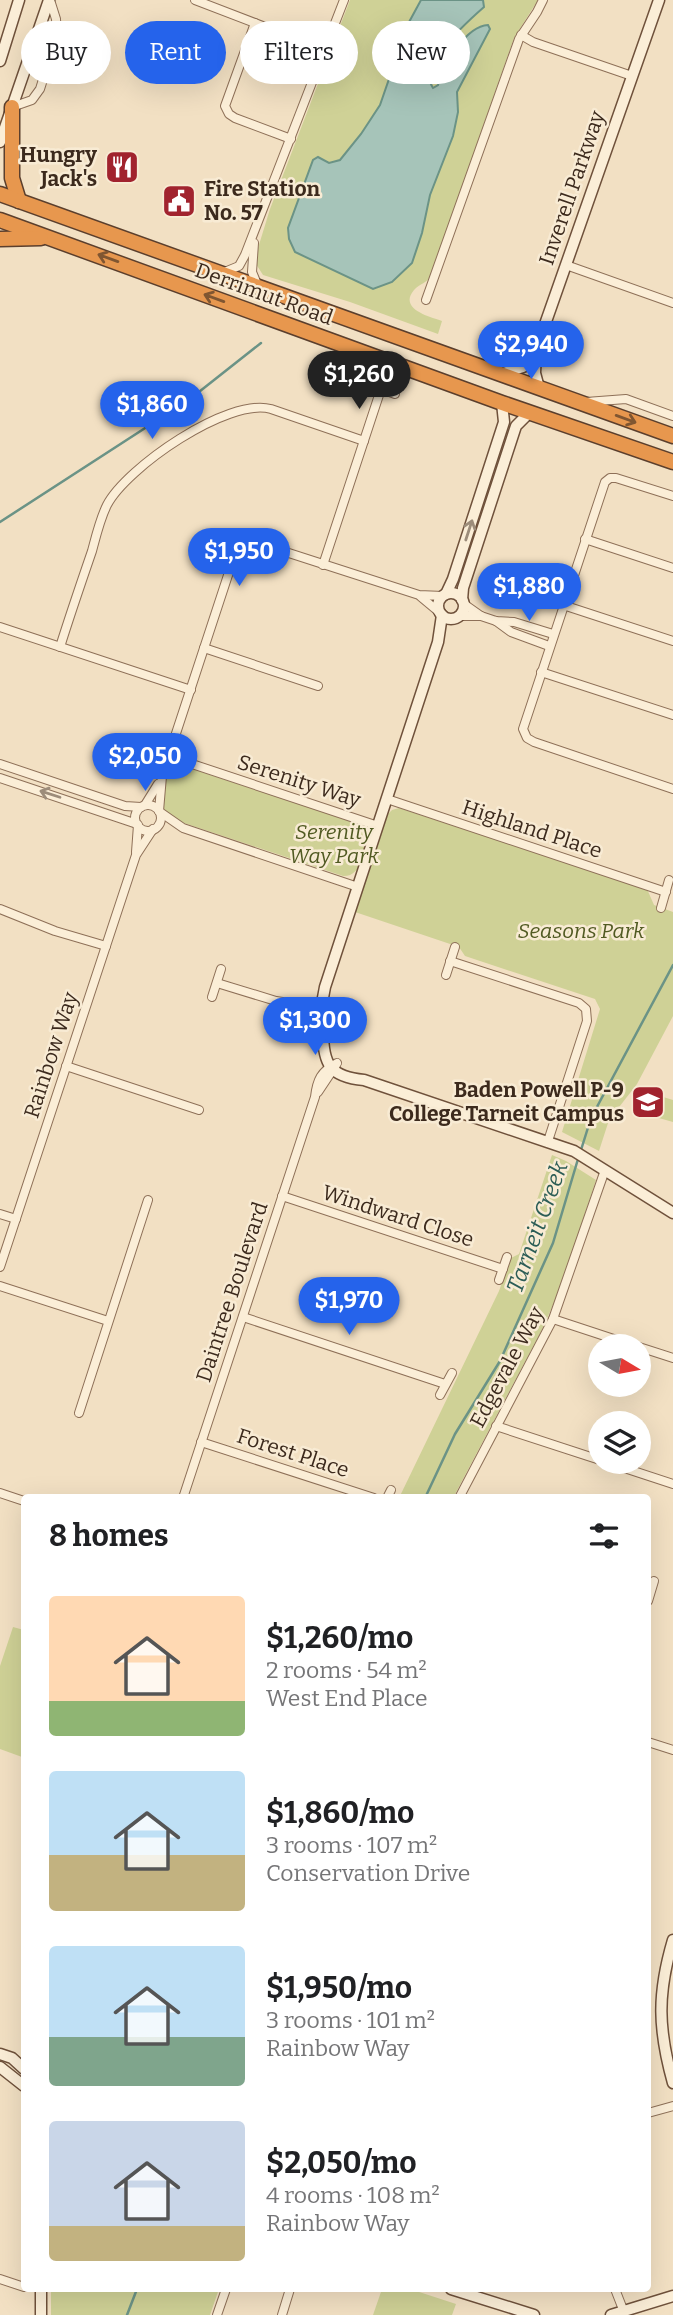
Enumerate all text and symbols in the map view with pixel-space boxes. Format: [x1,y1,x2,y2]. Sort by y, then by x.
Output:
chip: Buy [21,21,111,84]
chip: Rent [125,21,226,84]
chip: Filters [240,21,358,84]
chip: New [372,21,470,84]
street label: Inverell Parkway [533,107,611,268]
place label: Hungry Jack's [20,142,97,192]
restaurant icon: Hungry Jack's [103,148,141,186]
place label: Fire Station No. 57 [204,176,321,226]
public building icon: Fire Station No. 57 [160,182,198,220]
one-way arrow [98,251,120,264]
street label: Derrimut Road [191,257,337,331]
one-way arrow [204,290,226,303]
pin: $2,940 [474,322,588,381]
text: $2,940 [494,330,568,358]
pin: $1,260 [302,352,416,411]
text: $1,260 [324,360,394,388]
pin: $1,860 [95,382,209,441]
text: $1,860 [116,390,188,418]
one-way arrow [615,413,637,426]
one-way arrow [463,519,476,541]
pin: $1,950 [182,528,296,588]
text: $1,950 [204,537,274,565]
pin: $1,880 [472,564,586,623]
text: $1,880 [493,572,565,600]
pin: $2,050 [88,734,202,793]
text: $2,050 [108,742,182,770]
street label: Serenity Way [234,749,365,813]
one-way arrow [39,787,61,799]
street label: Highland Place [459,794,605,864]
park label: Serenity Way Park [289,819,380,869]
park label: Seasons Park [518,918,645,944]
street label: Rainbow Way [18,988,84,1121]
pin: $1,300 [258,998,372,1057]
text: $1,300 [279,1006,351,1034]
place label: Baden Powell P-9 College Tarneit Campus [389,1077,624,1127]
school or university icon: Baden Powell P-9 College Tarneit Campus [629,1083,667,1121]
water label: Tarneit Creek [500,1157,574,1296]
street label: Windward Close [319,1179,477,1253]
street label: Daintree Boulevard [191,1199,273,1385]
pin: $1,970 [292,1278,406,1337]
text: $1,970 [315,1286,383,1314]
street label: Edgevale Way [464,1301,550,1432]
north arrow [588,1334,651,1396]
map controls [588,1334,651,1474]
button: layers [588,1411,651,1474]
street label: Forest Place [234,1423,352,1483]
icon: filters [585,1517,623,1555]
text: 8 homes [49,1518,169,1554]
text: $1,260/mo [266,1620,413,1656]
icon: home [105,1624,189,1708]
text: 2 rooms · 54 m² [266,1656,427,1684]
text: West End Place [266,1684,427,1712]
text: $1,860/mo [266,1795,414,1831]
icon: home [105,1799,189,1883]
text: 3 rooms · 107 m² [266,1831,437,1859]
text: Conservation Drive [266,1859,470,1887]
text: $1,950/mo [266,1970,412,2006]
icon: home [105,1974,189,2058]
text: 3 rooms · 101 m² [266,2006,435,2034]
text: Rainbow Way [266,2034,410,2062]
text: $2,050/mo [266,2145,417,2181]
icon: home [105,2149,189,2233]
text: 4 rooms · 108 m² [266,2181,440,2209]
text: Rainbow Way [266,2209,410,2237]

